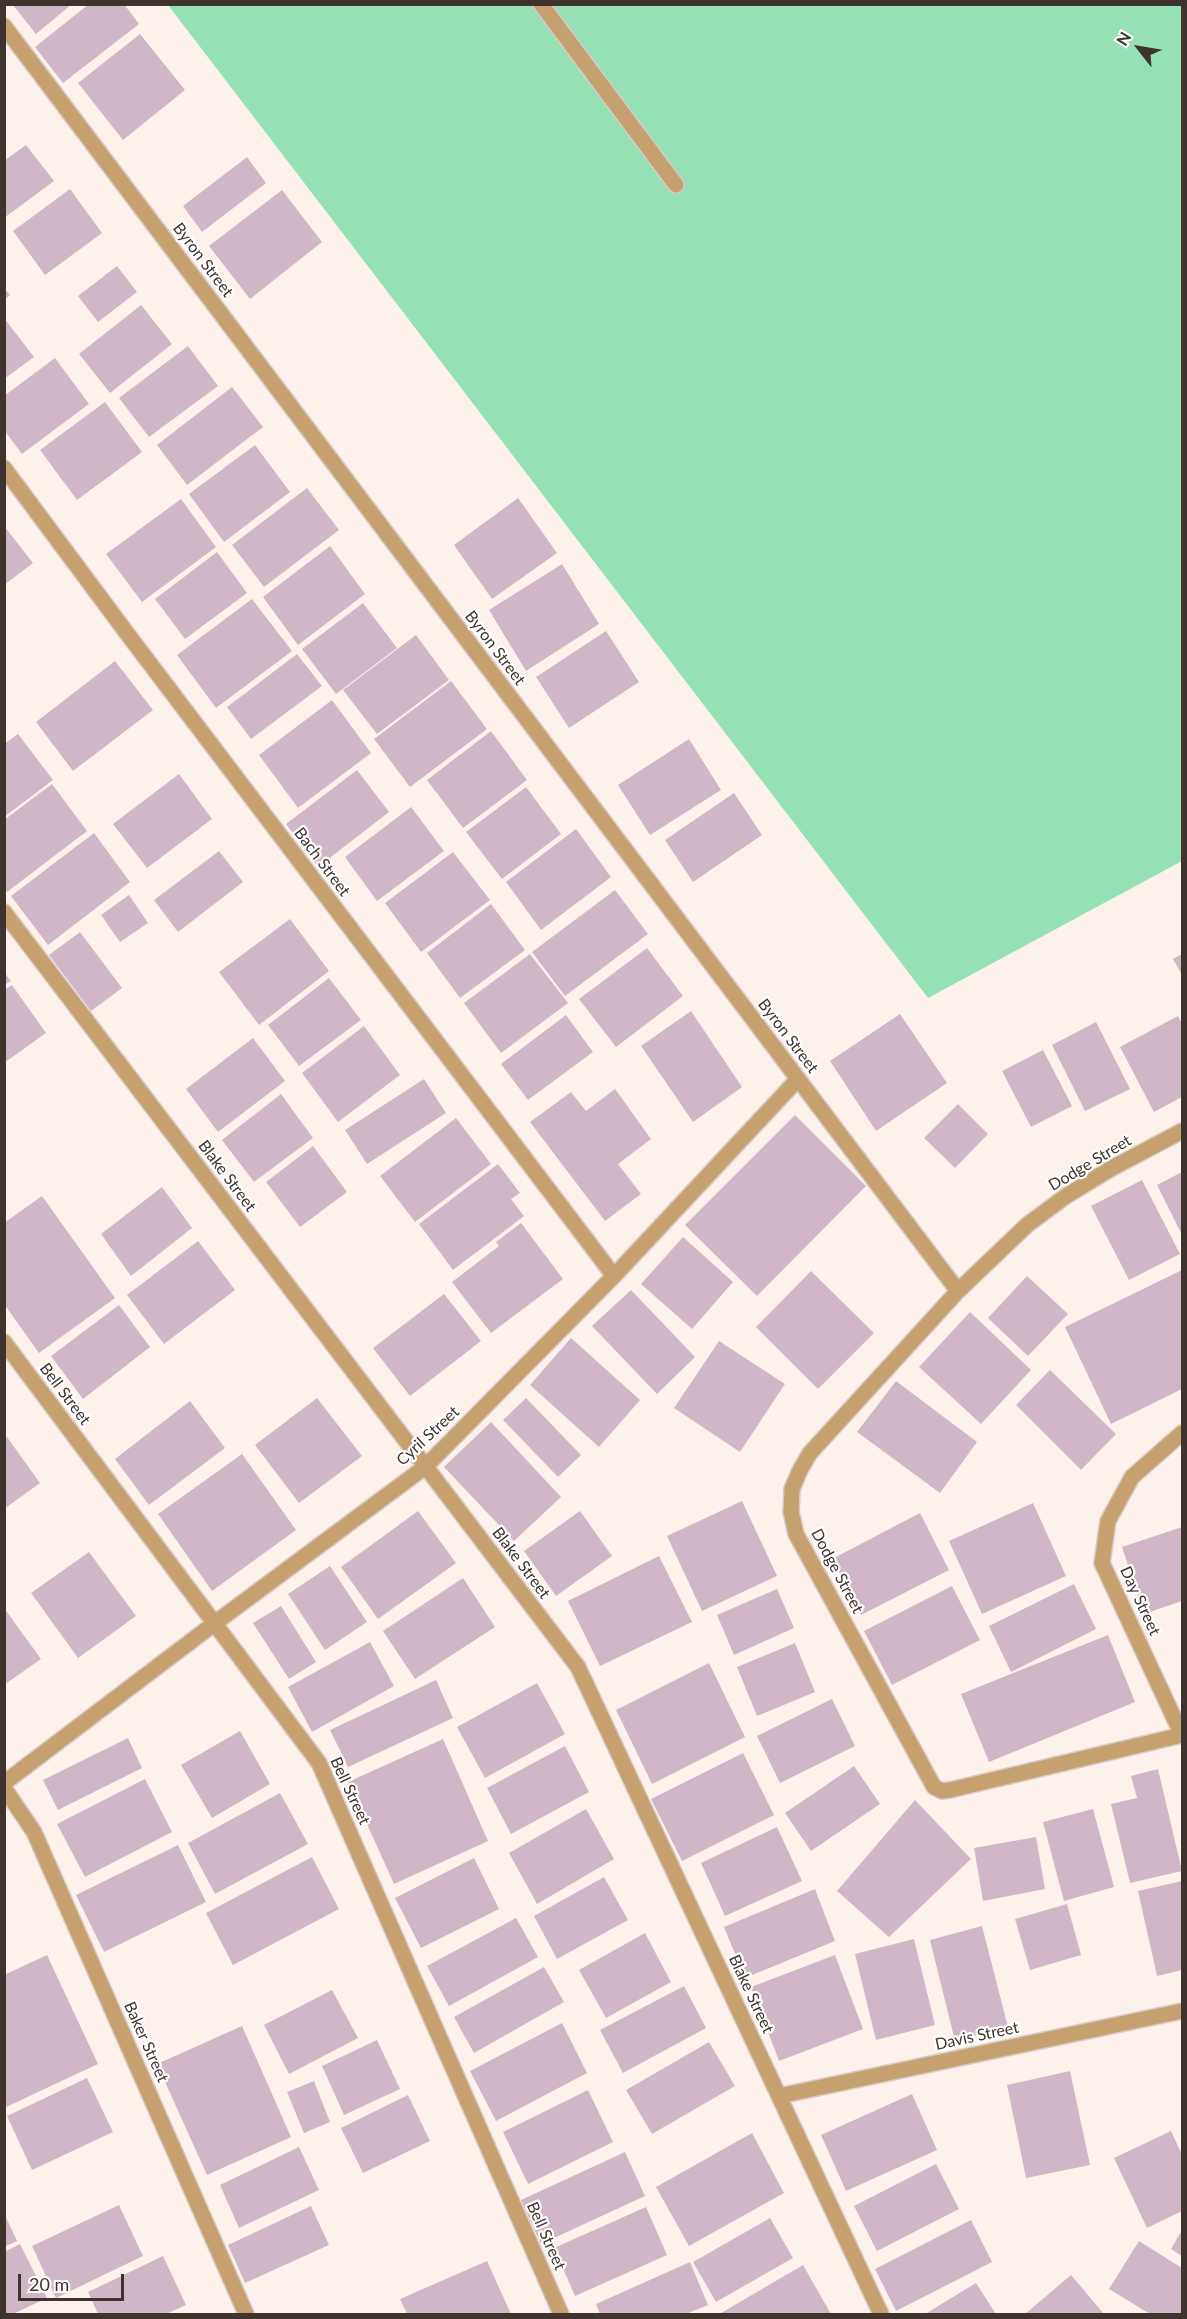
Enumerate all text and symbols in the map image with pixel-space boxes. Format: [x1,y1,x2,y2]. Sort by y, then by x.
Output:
north arrow [1109,18,1169,78]
text: N [1112,28,1134,49]
street label: Byron Street [169,219,237,301]
street label: Byron Street [461,607,529,689]
street label: Bach Street [290,824,354,900]
street label: Byron Street [754,995,822,1077]
street label: Dodge Street [1045,1131,1135,1195]
street label: Blake Street [194,1137,260,1215]
street label: Bell Street [36,1359,94,1429]
street label: Cyril Street [393,1402,463,1470]
street label: Blake Street [488,1524,554,1602]
street label: Dodge Street [807,1525,867,1617]
street label: Day Street [1116,1563,1164,1639]
street label: Bell Street [326,1754,374,1828]
street label: Blake Street [724,1952,778,2036]
street label: Baker Street [120,1999,172,2085]
street label: Davis Street [933,2018,1021,2054]
street label: Bell Street [522,2199,570,2273]
scale bar [21,2262,128,2300]
text: 20 m [29,2273,69,2295]

